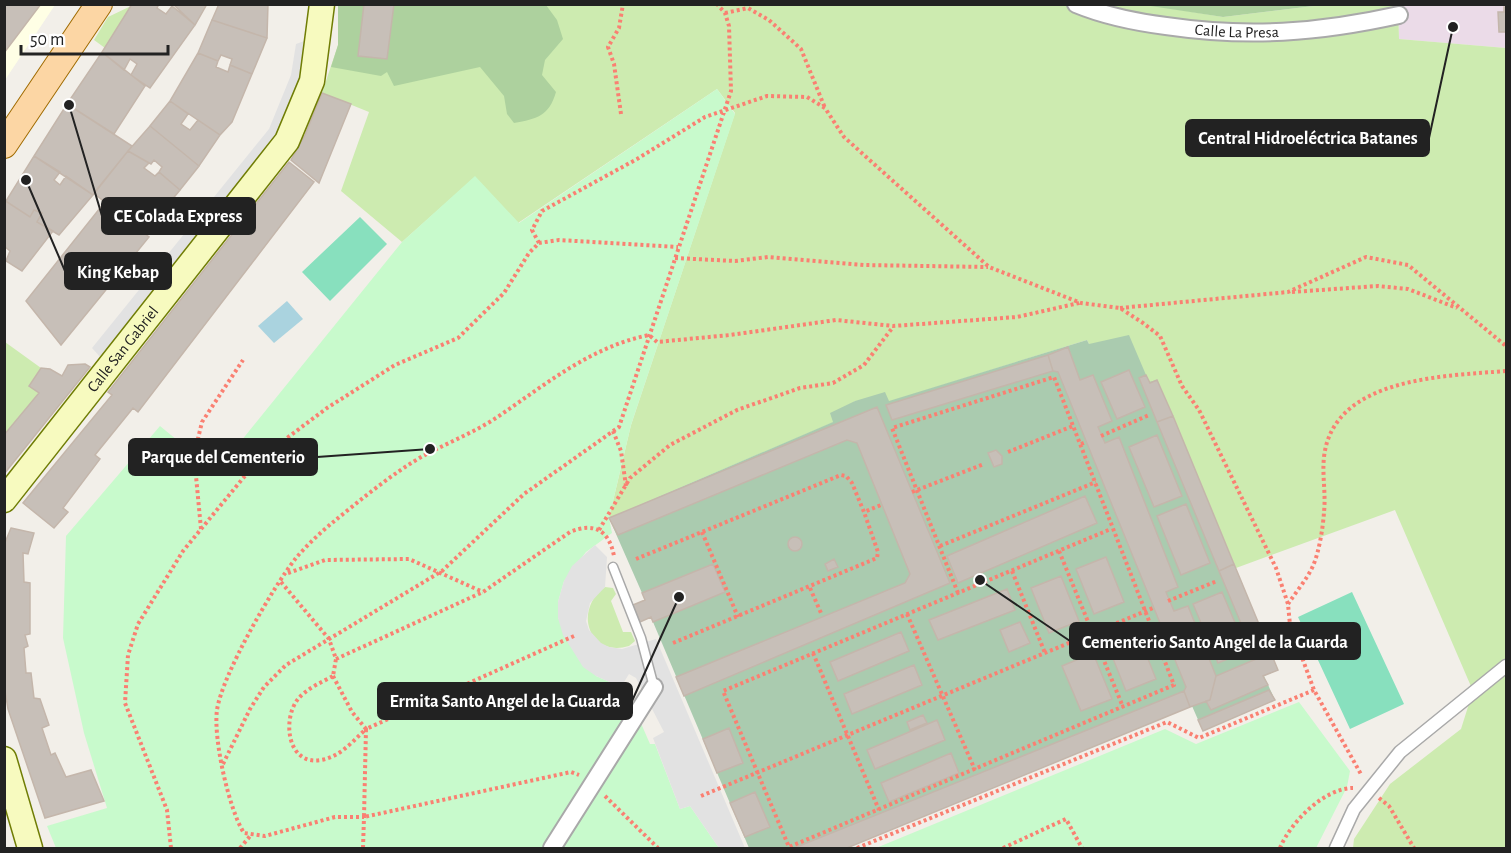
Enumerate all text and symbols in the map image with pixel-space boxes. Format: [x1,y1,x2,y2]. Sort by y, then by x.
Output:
scale bar [21,18,168,56]
street label: Calle La Presa [1194,22,1279,41]
text: 50 m [30,31,64,49]
callout: Central Hidroeléctrica Batanes [1186,120,1429,156]
text: Central Hidroeléctrica Batanes [1198,130,1418,148]
callout: CE Colada Express [102,198,255,234]
text: CE Colada Express [114,208,242,226]
callout: King Kebap [65,253,171,289]
text: King Kebap [77,264,159,282]
street label: Calle San Gabriel [84,303,161,395]
callout: Parque del Cementerio [129,439,317,475]
text: Parque del Cementerio [141,449,305,467]
callout: Cementerio Santo Angel de la Guarda [1070,623,1360,659]
text: Cementerio Santo Angel de la Guarda [1082,634,1348,652]
callout: Ermita Santo Angel de la Guarda [378,683,632,719]
text: Ermita Santo Angel de la Guarda [390,693,621,711]

